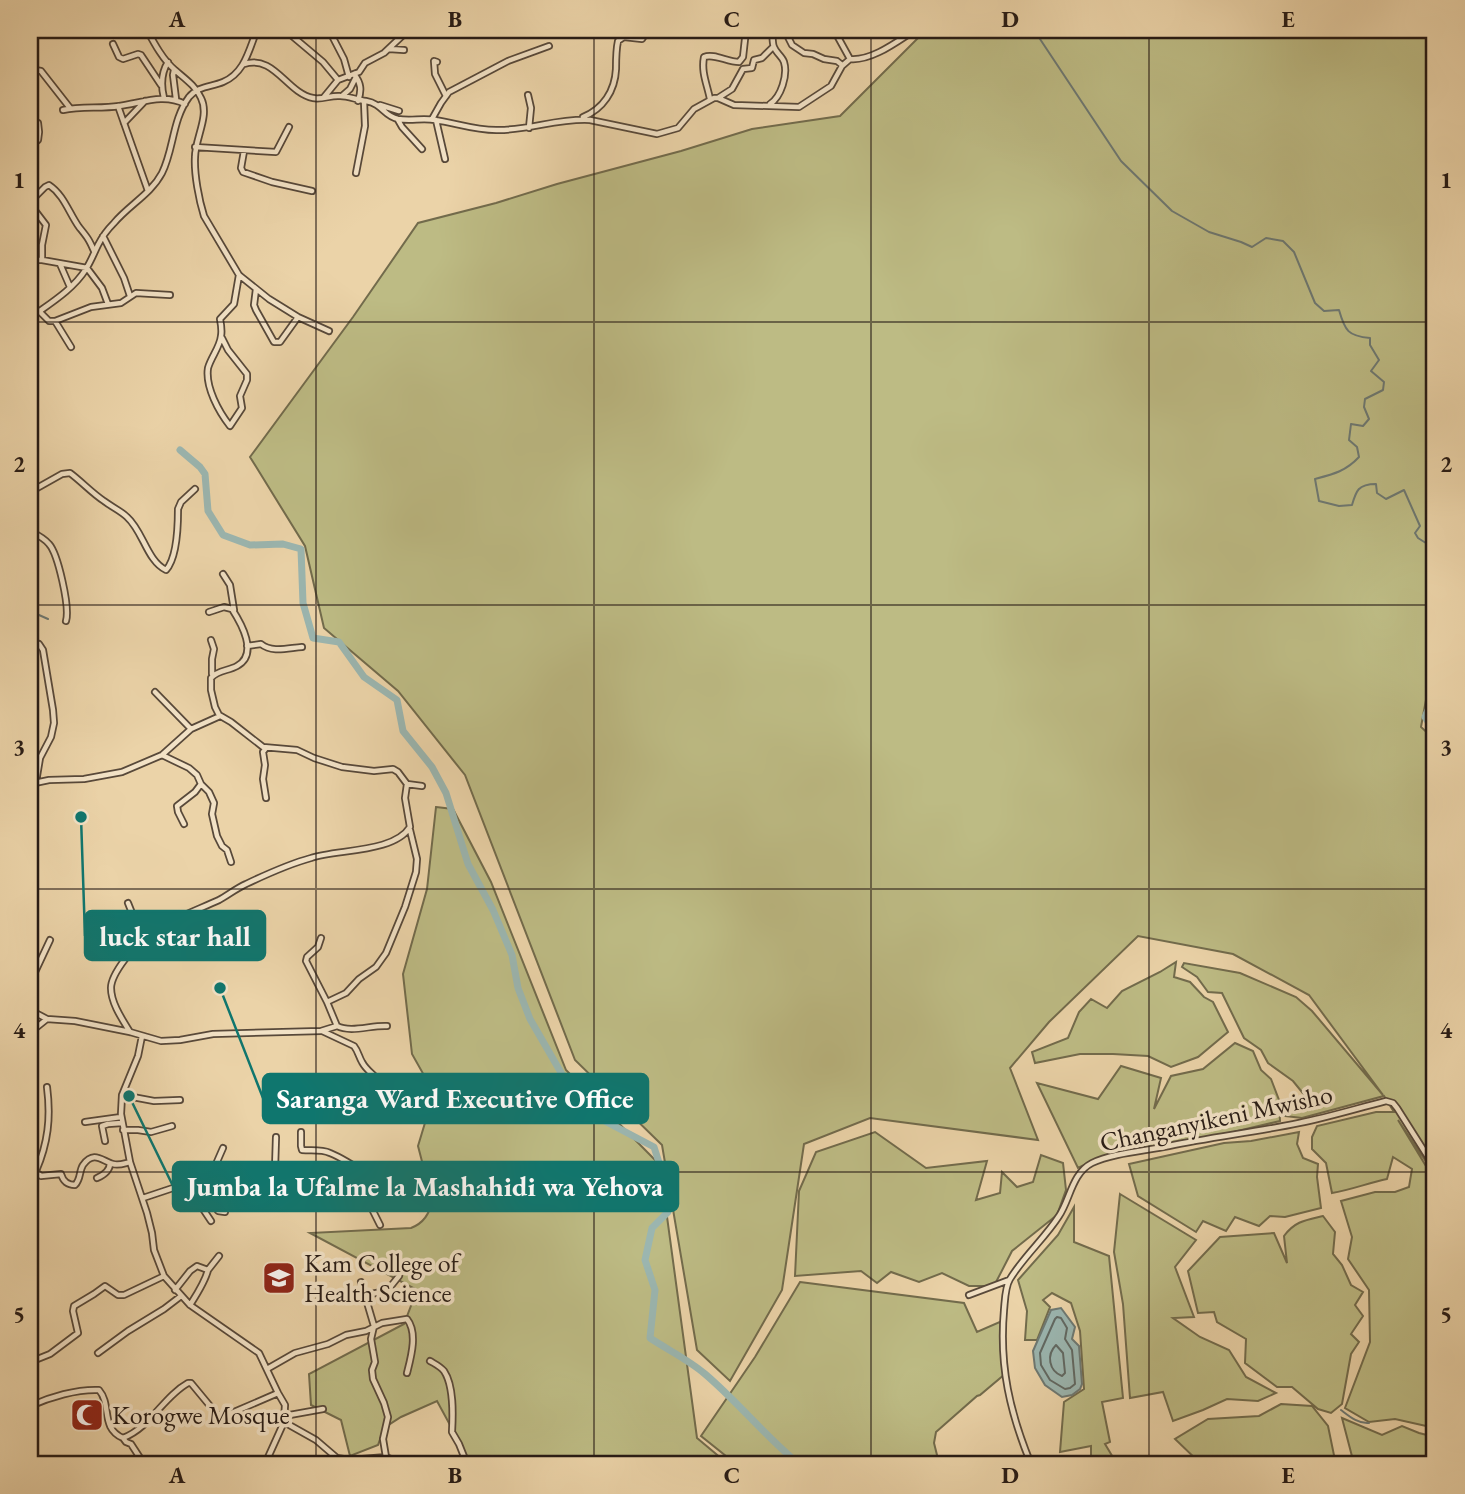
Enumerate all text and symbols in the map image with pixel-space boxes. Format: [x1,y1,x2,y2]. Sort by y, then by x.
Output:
text: A [168,4,186,34]
text: B [448,4,462,34]
text: C [724,4,740,34]
text: D [1001,4,1019,34]
text: E [1281,4,1295,34]
text: 1 [13,165,25,195]
text: 1 [1440,165,1452,195]
text: 2 [13,449,25,479]
text: 2 [1440,449,1452,479]
text: 3 [13,732,25,762]
text: 3 [1440,732,1452,762]
callout: luck star hall [85,911,265,960]
text: luck star hall [99,918,251,954]
text: 4 [13,1015,26,1045]
text: 4 [1440,1015,1453,1045]
callout: Saranga Ward Executive Office [263,1074,648,1123]
street label: Changanyikeni Mwisho [1097,1077,1335,1159]
text: Saranga Ward Executive Office [276,1080,634,1116]
callout: Jumba la Ufalme la Mashahidi wa Yehova [173,1162,678,1211]
text: Jumba la Ufalme la Mashahidi wa Yehova [184,1168,664,1204]
place label: Kam College of Health Science [304,1246,462,1310]
school or university icon: Kam College of Health Science [260,1259,298,1297]
text: 5 [13,1299,25,1329]
text: 5 [1440,1299,1452,1329]
mosque icon: Korogwe Mosque [68,1396,106,1434]
place label: Korogwe Mosque [112,1398,290,1432]
text: A [168,1460,186,1490]
text: B [448,1460,462,1490]
text: C [724,1460,740,1490]
text: D [1001,1460,1019,1490]
text: E [1281,1460,1295,1490]

